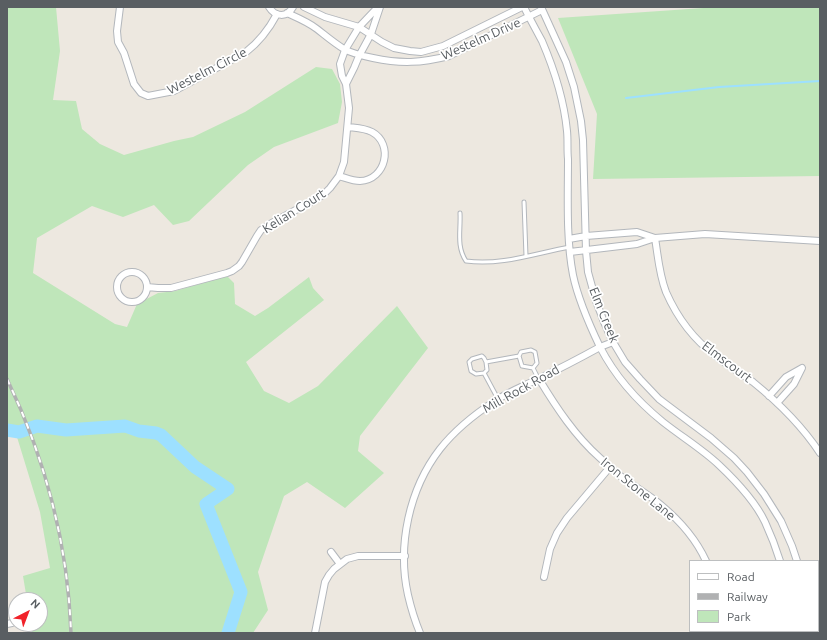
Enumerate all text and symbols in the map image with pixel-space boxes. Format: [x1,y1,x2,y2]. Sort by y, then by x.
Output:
street label: Westelm Drive [439,15,523,63]
street label: Westelm Circle [165,44,249,98]
street label: Kelian Court [260,185,328,237]
street label: Elm Creek [586,285,622,345]
street label: Elmscourt [699,338,755,386]
street label: Mill Rock Road [480,361,562,417]
street label: Iron Stone Lane [598,454,678,524]
legend [689,560,819,632]
text: Road [727,570,755,583]
text: Railway [727,590,768,603]
north arrow [8,592,48,632]
text: N [28,597,42,611]
text: Park [727,610,751,623]

